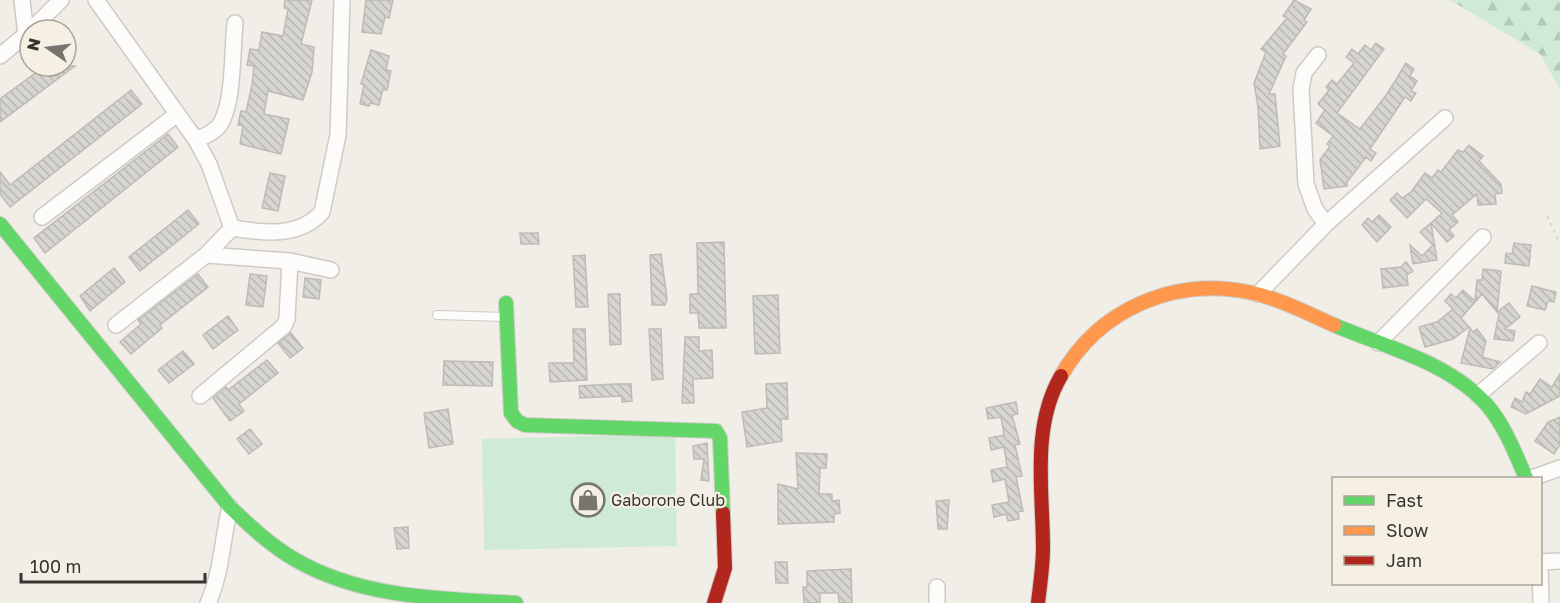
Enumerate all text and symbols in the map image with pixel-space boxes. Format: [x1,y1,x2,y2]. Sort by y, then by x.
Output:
north arrow [18,18,78,78]
text: N [22,36,45,53]
legend [1332,477,1542,585]
shop icon: Gaborone Club [570,482,606,518]
text: Fast [1386,489,1423,511]
place label: Gaborone Club [611,490,725,510]
text: Slow [1386,519,1429,541]
scale bar [21,546,206,584]
text: Jam [1386,549,1422,571]
text: 100 m [30,555,81,577]

